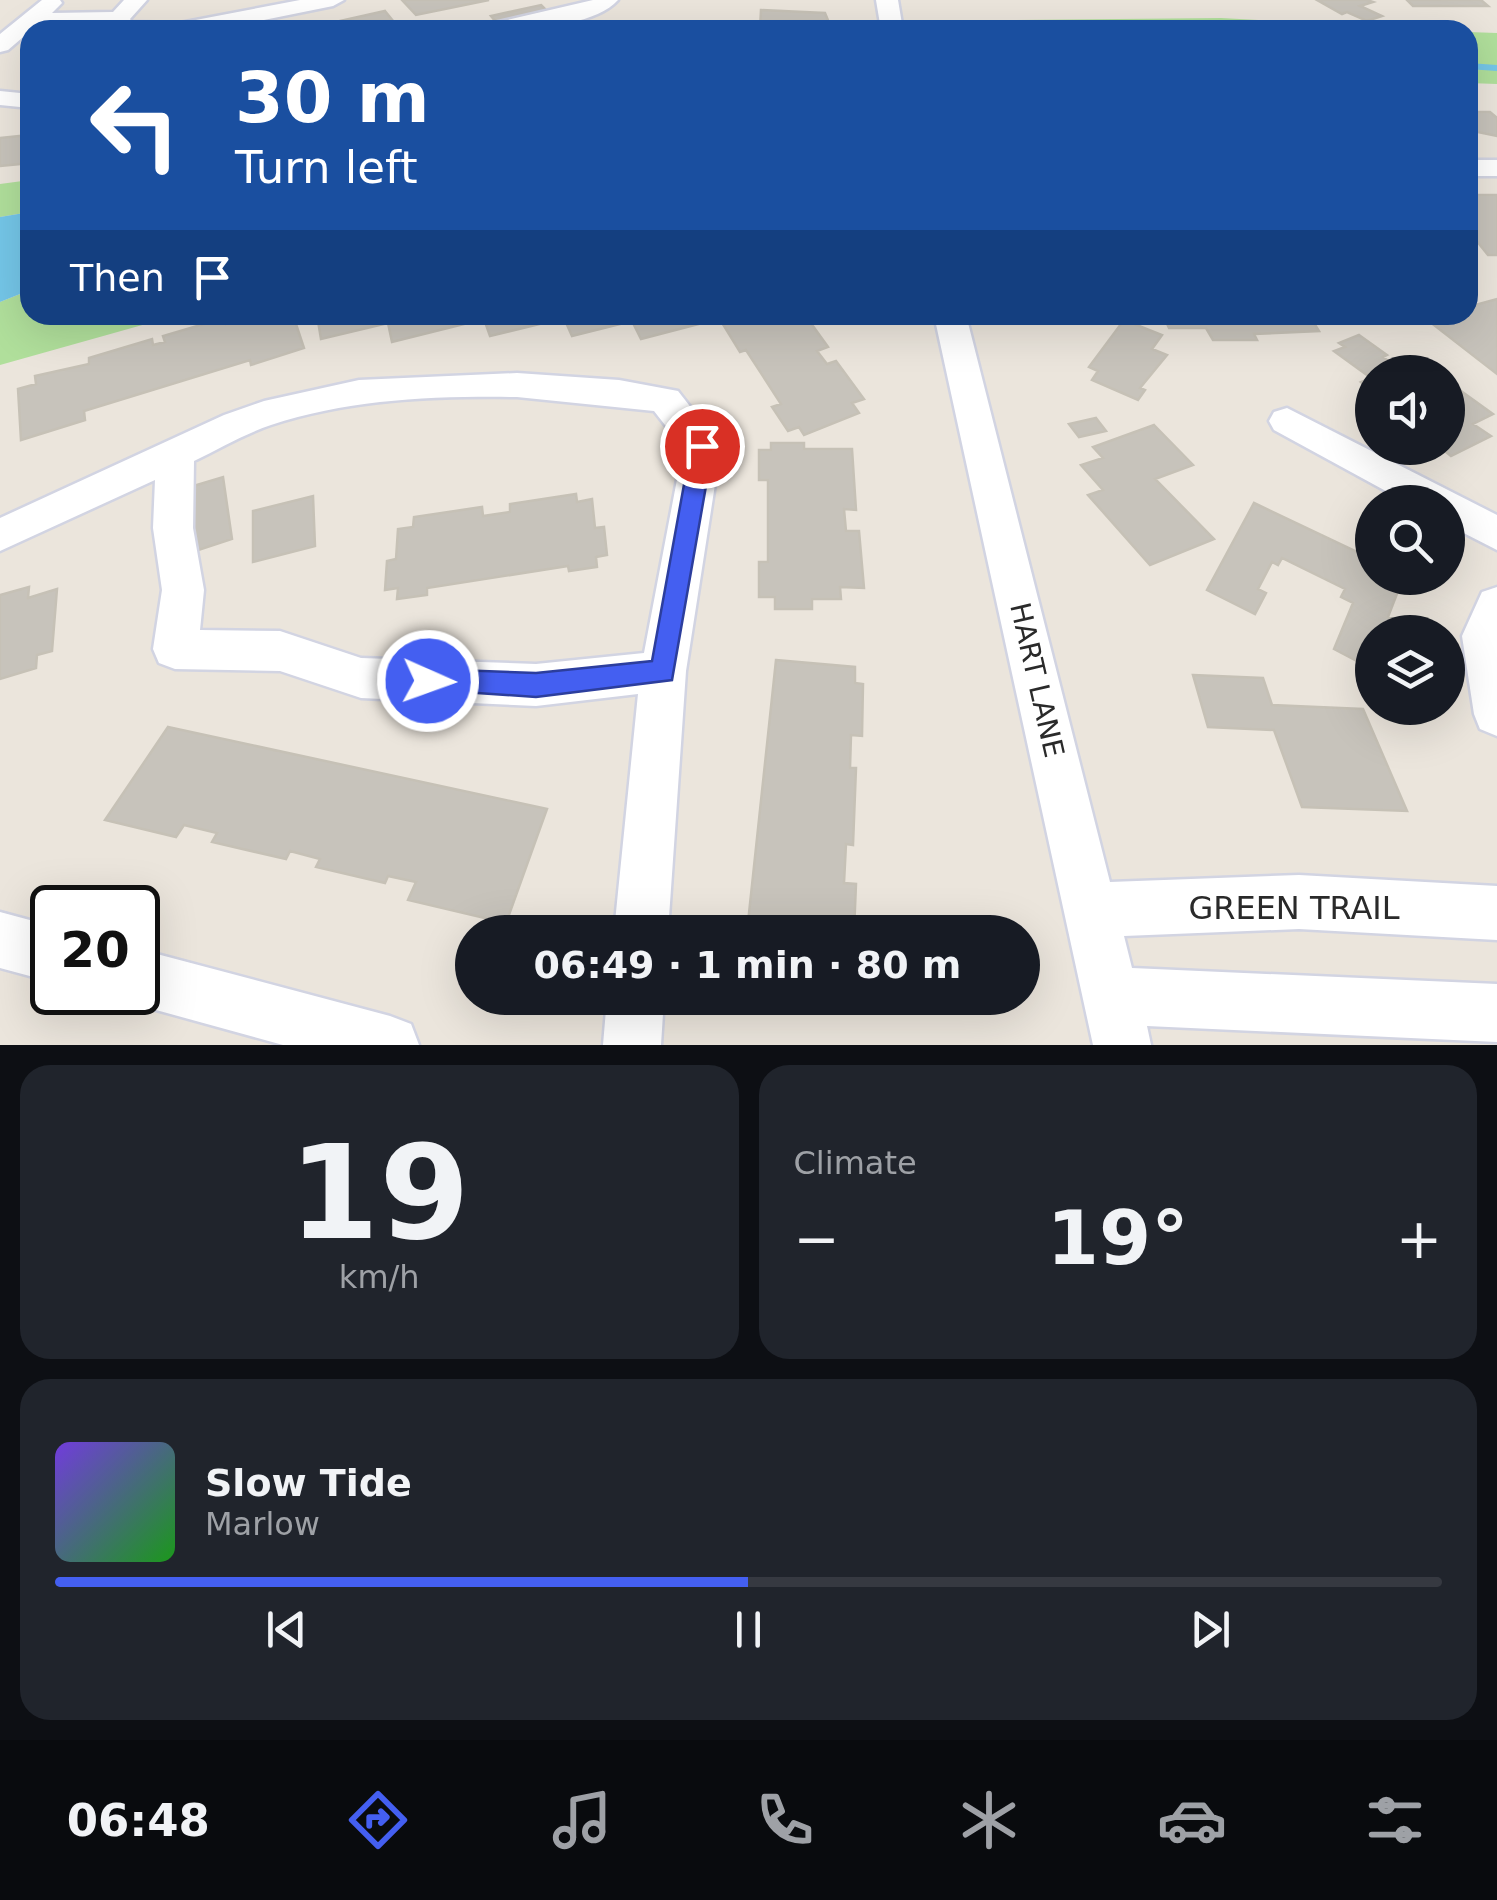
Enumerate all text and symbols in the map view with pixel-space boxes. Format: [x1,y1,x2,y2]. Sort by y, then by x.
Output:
text: 30 m [235,57,430,139]
icon: left [70,60,200,190]
text: Turn left [235,141,418,194]
icon: arrive [185,250,240,305]
text: Then [70,256,165,300]
map controls [1355,355,1465,725]
button: sound [1355,355,1465,465]
pin [660,404,745,489]
icon: arrive [675,419,730,474]
button: search [1355,485,1465,595]
street label: HART LANE [1003,599,1071,761]
button: layers [1355,615,1465,725]
position arrow [376,629,480,733]
speed limit sign: 20 [30,885,160,1015]
street label: GREEN TRAIL [1188,889,1400,927]
text: 06:49 · 1 min · 80 m [534,943,961,987]
text: 19 [289,1117,470,1269]
text: Climate [794,1144,917,1182]
text: 19° [1047,1194,1189,1282]
text: − [794,1207,840,1271]
text: + [1396,1207,1442,1271]
text: km/h [339,1258,420,1296]
text: Slow Tide [205,1461,412,1505]
text: Marlow [205,1505,320,1543]
icon: previous [259,1602,314,1657]
icon: pause [721,1602,776,1657]
icon: next [1183,1602,1238,1657]
icon: directions [343,1785,413,1855]
icon: music [547,1785,617,1855]
icon: phone [750,1785,820,1855]
icon: climate [954,1785,1024,1855]
icon: car [1157,1785,1227,1855]
icon: filters [1360,1785,1430,1855]
text: 06:48 [67,1794,210,1847]

